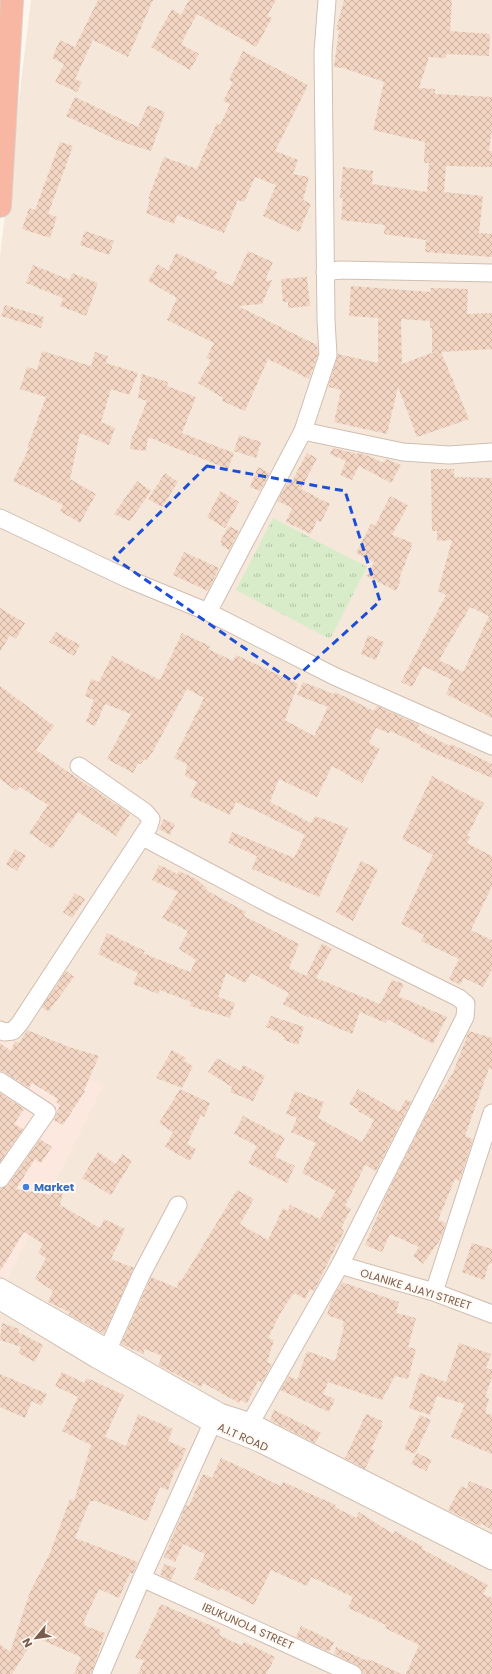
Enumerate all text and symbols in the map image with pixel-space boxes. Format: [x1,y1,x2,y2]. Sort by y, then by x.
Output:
place label: Market [34,1179,75,1195]
marker: Market [21,1182,31,1192]
street label: OLANIKE AJAYI STREET [358,1264,474,1314]
street label: A.I.T ROAD [215,1419,271,1455]
street label: IBUKUNOLA STREET [200,1599,296,1653]
north arrow [16,1618,56,1658]
text: N [18,1635,36,1650]

